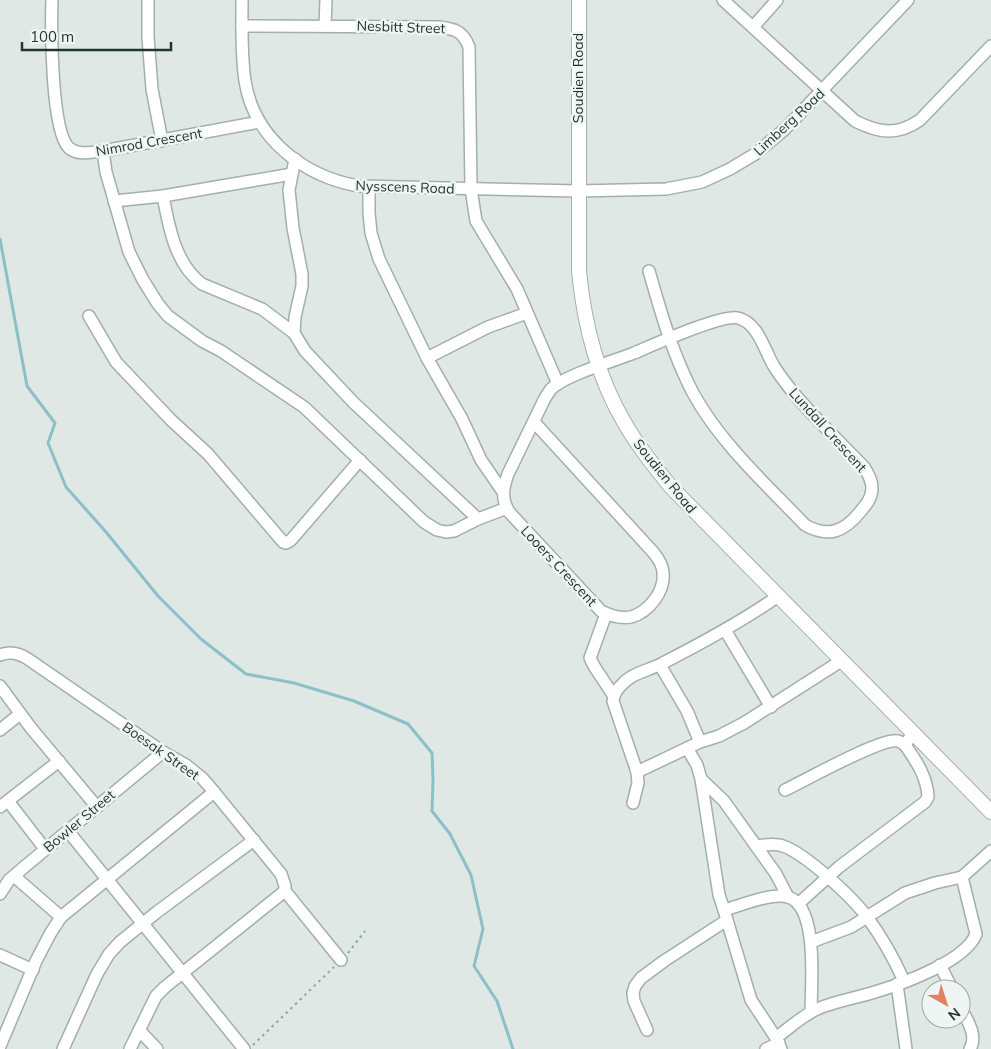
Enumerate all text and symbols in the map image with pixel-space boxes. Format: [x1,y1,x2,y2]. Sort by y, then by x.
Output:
street label: Nesbitt Street [356,16,446,38]
scale bar [22,20,171,52]
text: 100 m [30,27,74,46]
street label: Soudien Road [569,33,587,123]
street label: Limberg Road [750,84,828,160]
street label: Nimrod Crescent [94,124,204,160]
street label: Nysscens Road [355,176,455,198]
street label: Lundall Crescent [785,384,871,476]
street label: Soudien Road [630,435,700,517]
street label: Looers Crescent [517,522,601,610]
street label: Boesak Street [119,718,203,784]
street label: Bowler Street [40,786,119,856]
north arrow [921,979,971,1029]
text: N [944,1004,964,1024]

